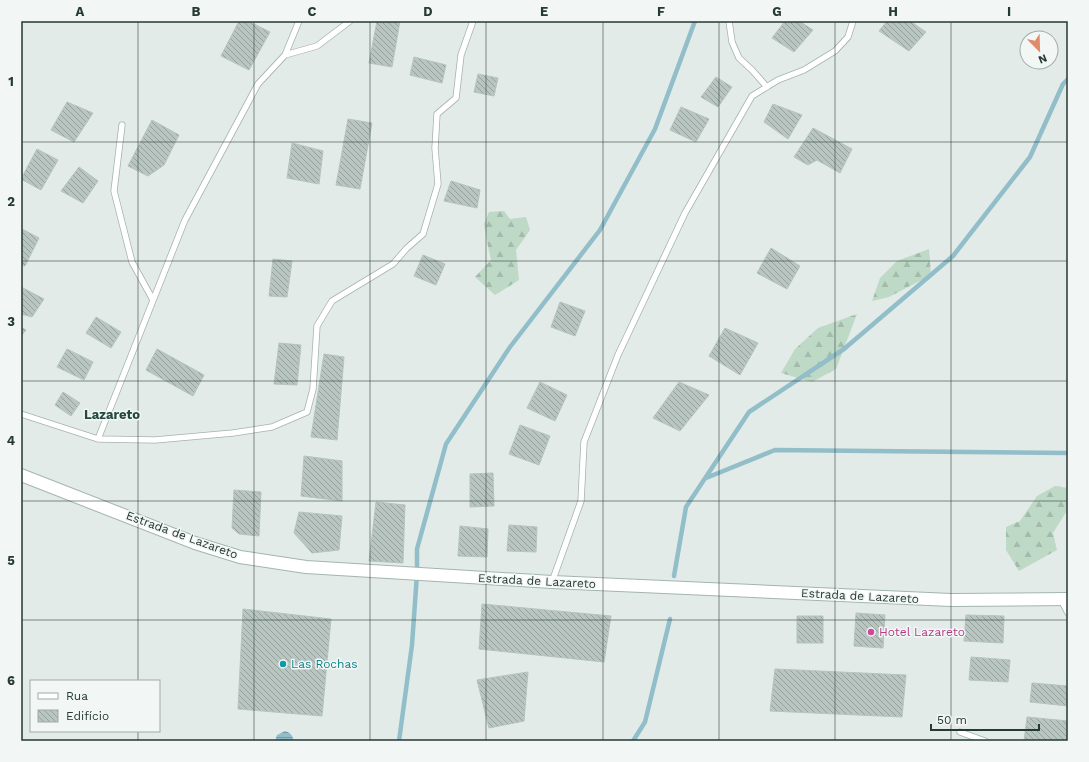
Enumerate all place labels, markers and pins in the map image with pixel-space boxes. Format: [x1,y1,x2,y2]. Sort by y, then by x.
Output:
place label: Hotel Lazareto [879,625,965,639]
marker: Hotel Lazareto [866,627,876,637]
place label: Las Rochas [291,657,358,671]
marker: Las Rochas [278,659,288,669]

